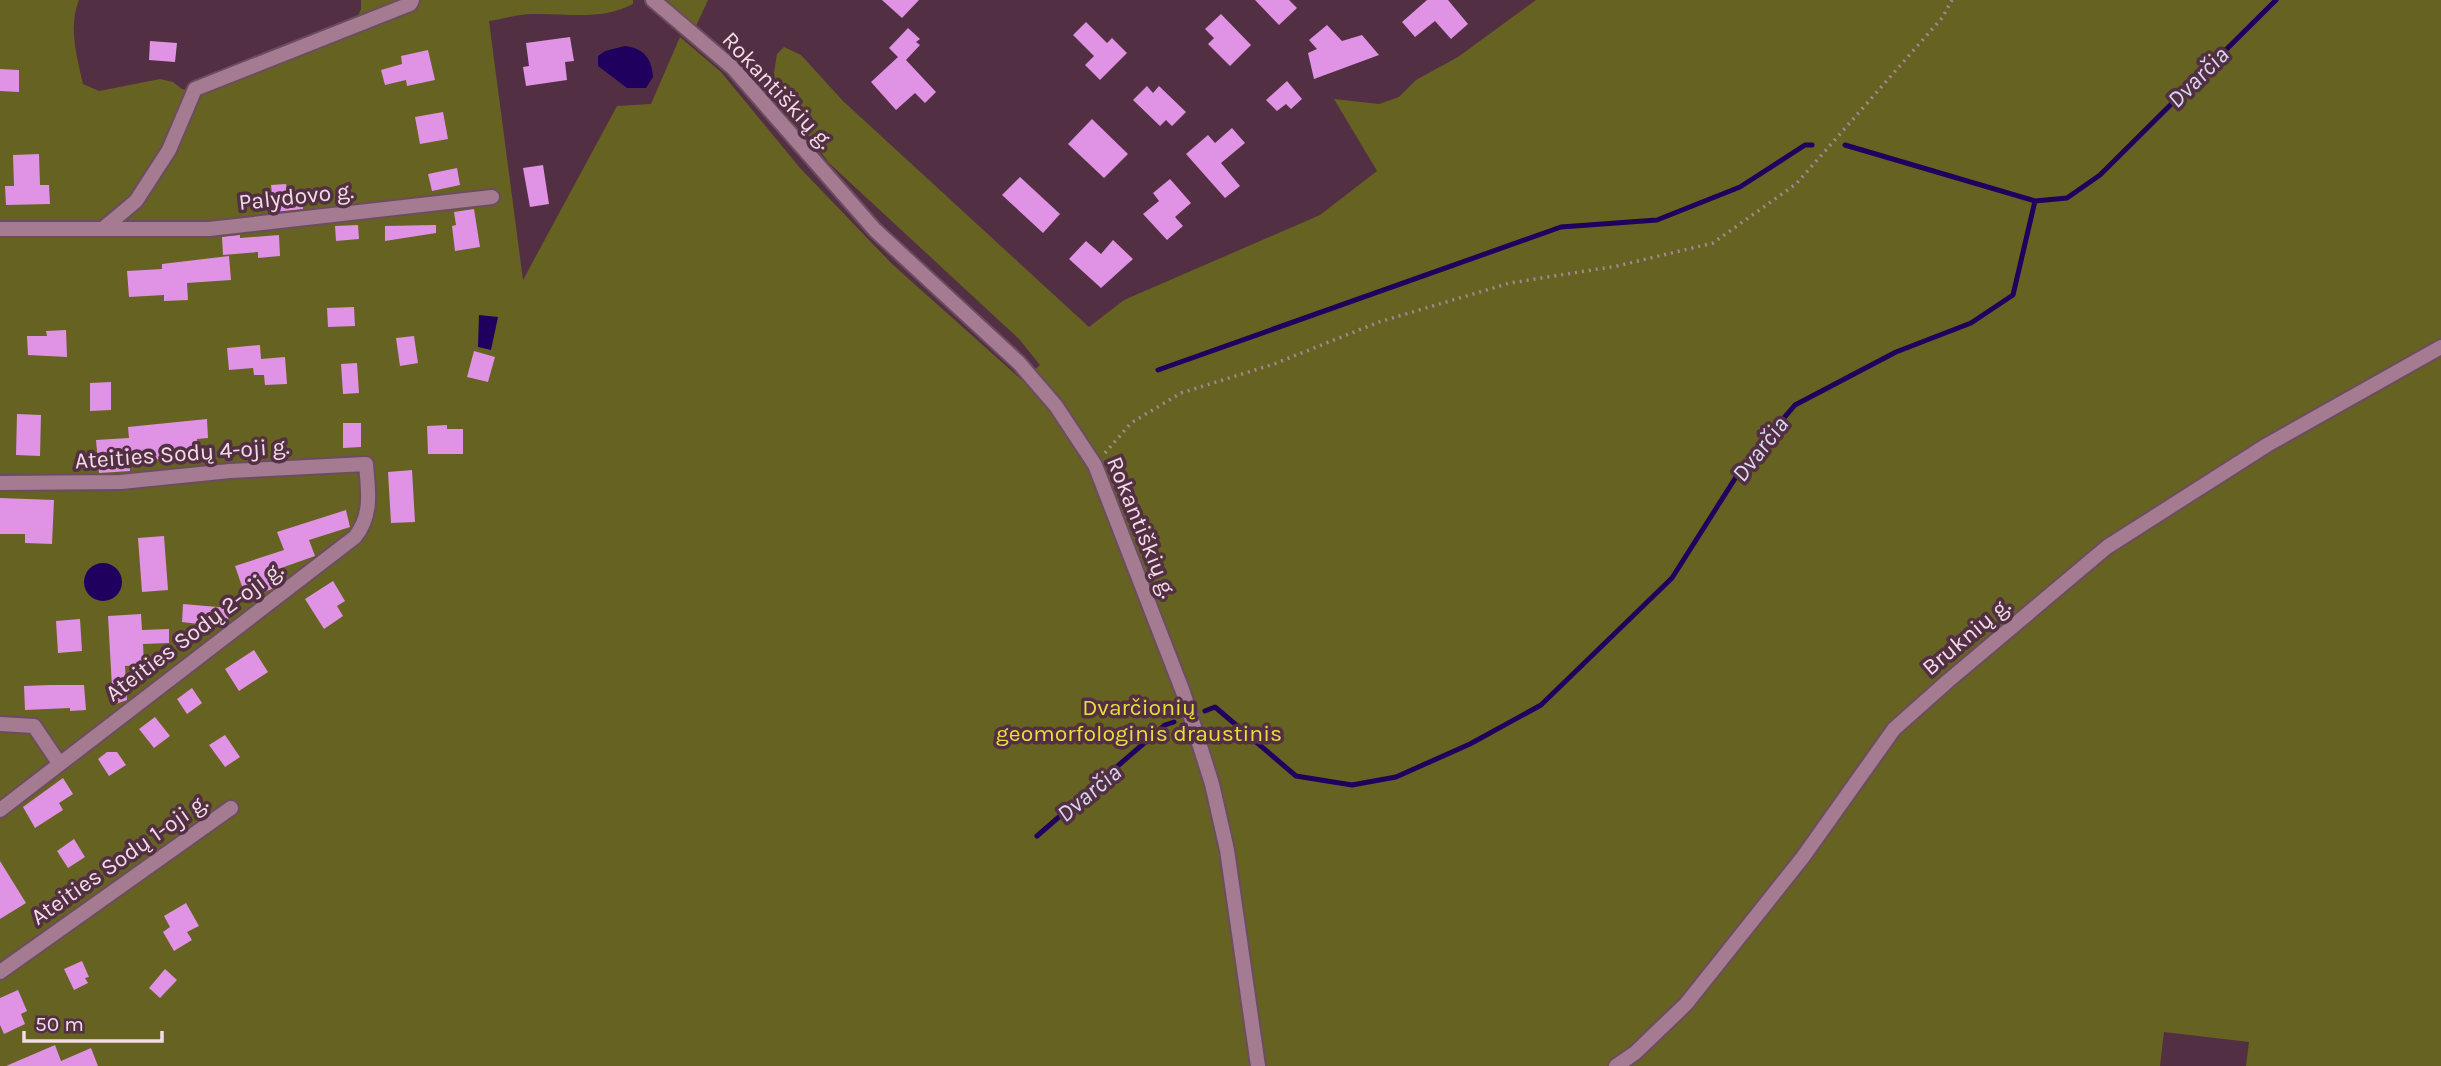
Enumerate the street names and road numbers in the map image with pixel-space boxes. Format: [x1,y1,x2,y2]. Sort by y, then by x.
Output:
street label: Rokantiškių g. [717,26,839,154]
street label: Palydovo g. [237,177,355,216]
street label: Ateities Sodų 4-oji g. [74,433,290,474]
street label: Rokantiškių g. [1101,453,1182,602]
street label: Ateities Sodų 2-oji g. [100,556,288,707]
street label: Bruknių g. [1917,592,2016,681]
street label: Ateities Sodų 1-oji g. [26,788,213,931]

